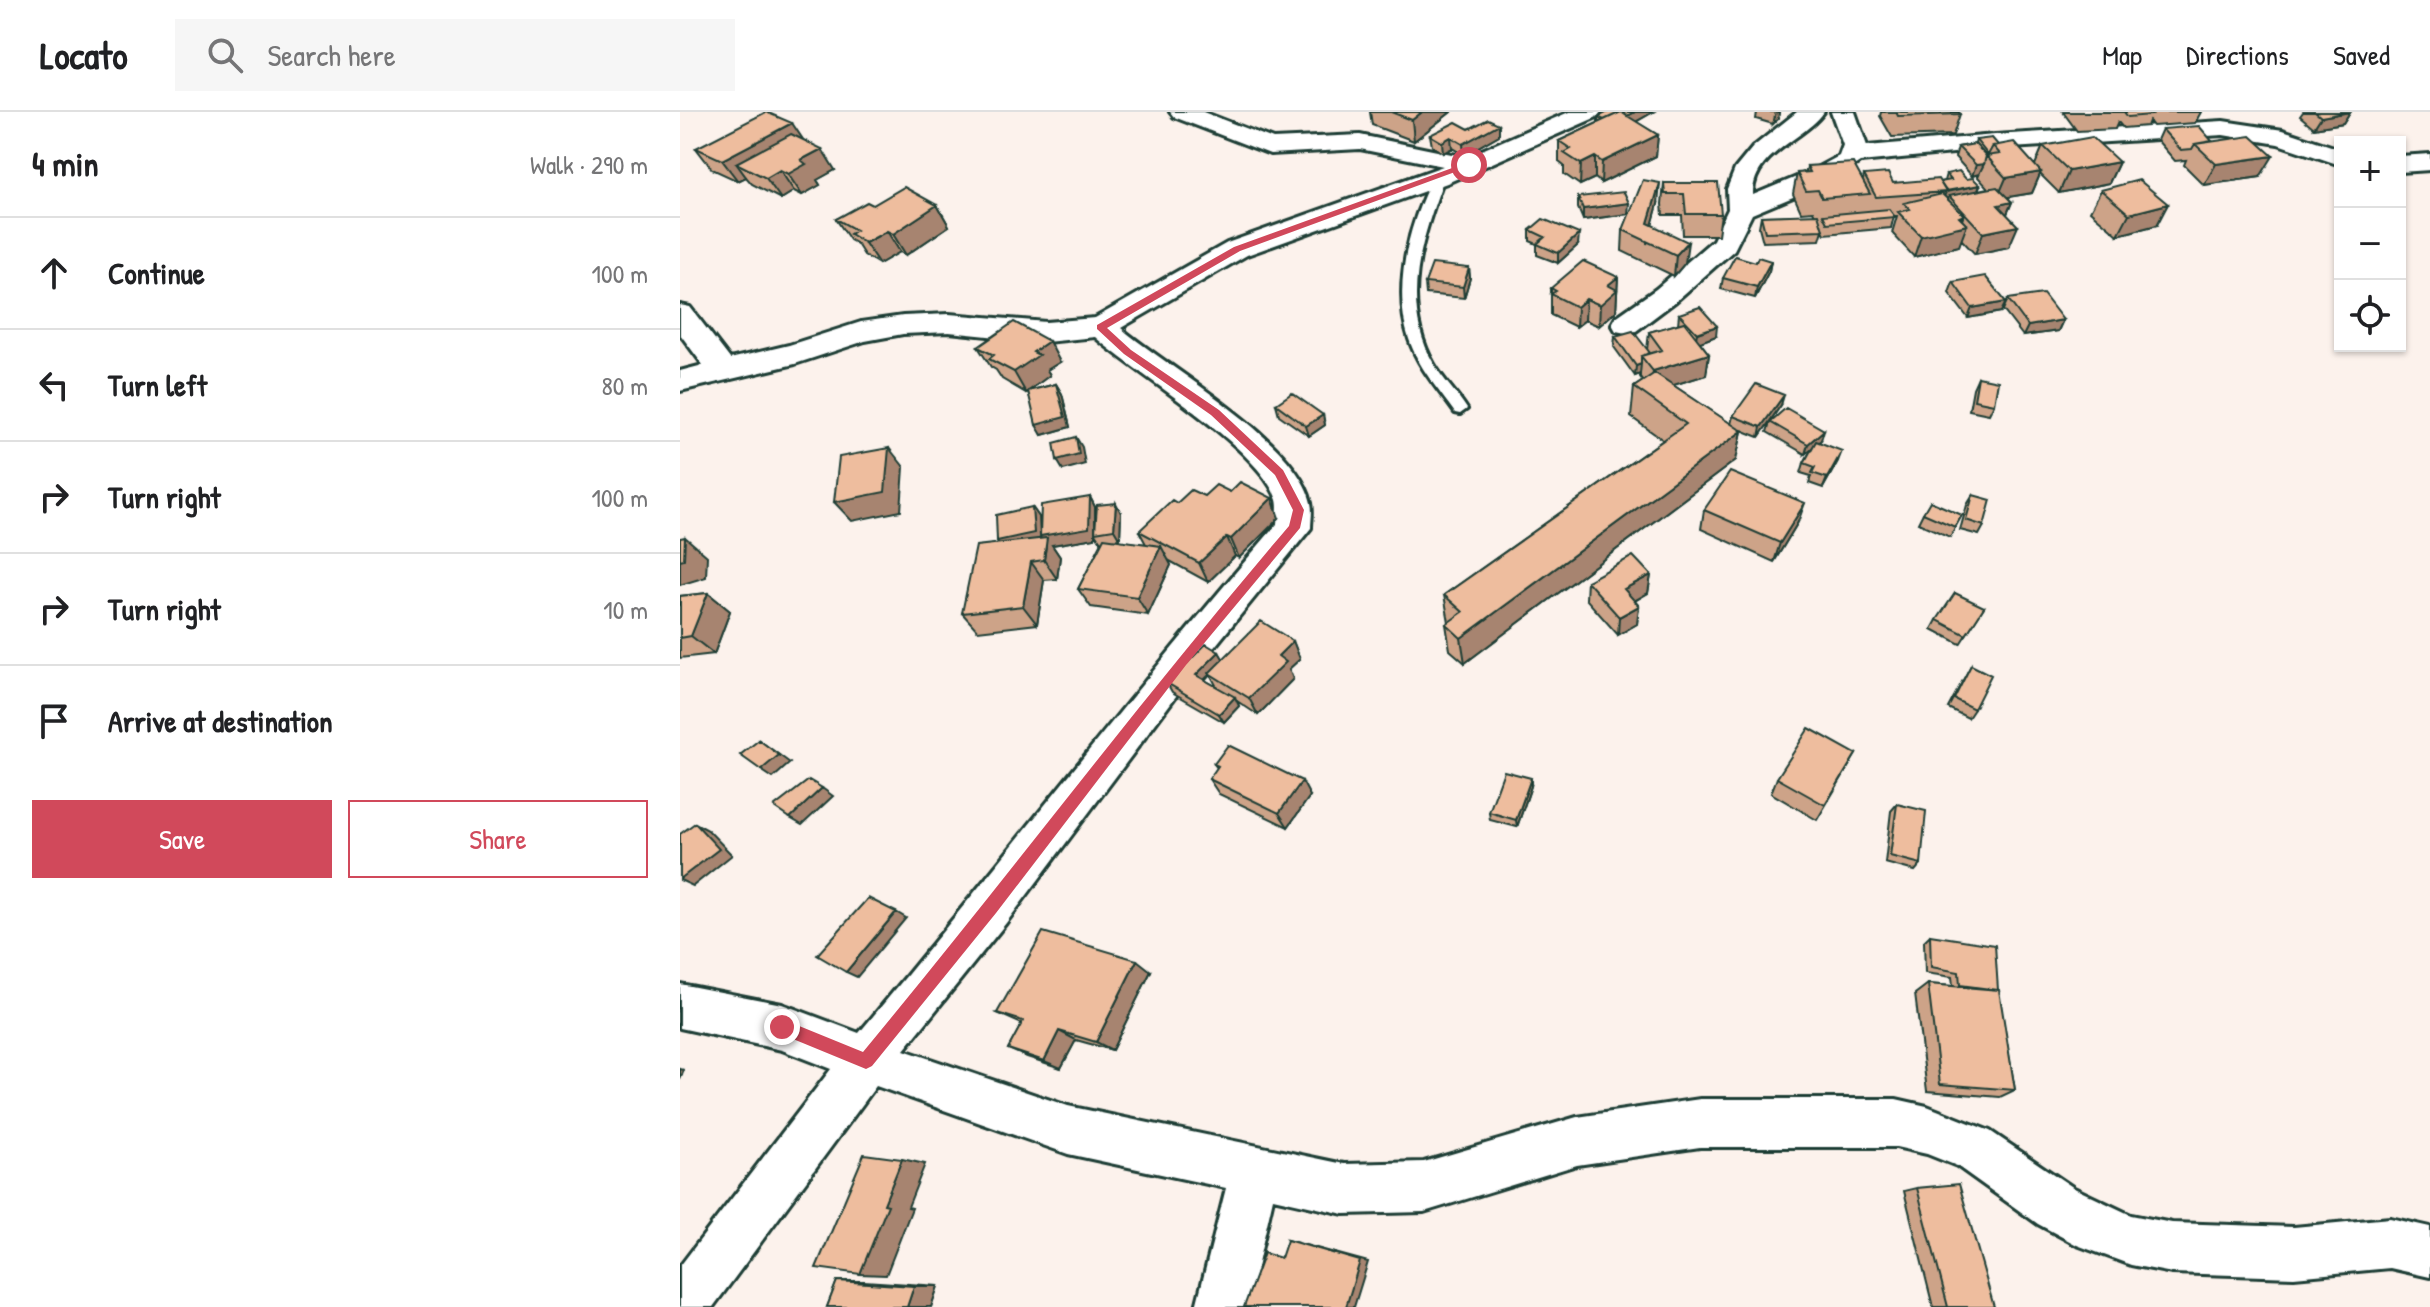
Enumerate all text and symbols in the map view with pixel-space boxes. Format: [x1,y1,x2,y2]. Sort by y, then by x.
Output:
search box [175,19,735,91]
text: Locato [40,29,127,81]
icon: search [203,33,247,77]
text: Search here [267,35,396,75]
text: Map [2102,36,2142,74]
text: Directions [2186,36,2289,74]
text: Saved [2333,36,2390,74]
map controls [2334,136,2406,352]
button: + [2334,136,2406,208]
text: 4 min [32,141,99,187]
text: Walk · 290 m [530,147,648,182]
route start [1451,147,1487,183]
button: − [2334,208,2406,280]
icon: ahead [32,251,76,295]
text: Continue [108,253,205,293]
text: 100 m [592,256,648,291]
button: locate [2334,280,2406,352]
icon: left [32,363,76,407]
text: Turn left [108,365,207,405]
text: 80 m [601,368,648,403]
icon: right [32,475,76,519]
text: Turn right [108,477,221,517]
text: 100 m [592,480,648,515]
icon: right [32,587,76,631]
text: Turn right [108,589,221,629]
text: 10 m [603,592,648,627]
icon: arrive [32,699,76,743]
text: Arrive at destination [108,701,333,741]
button: Save [32,800,332,878]
button: Share [348,800,648,878]
route end [764,1009,800,1045]

